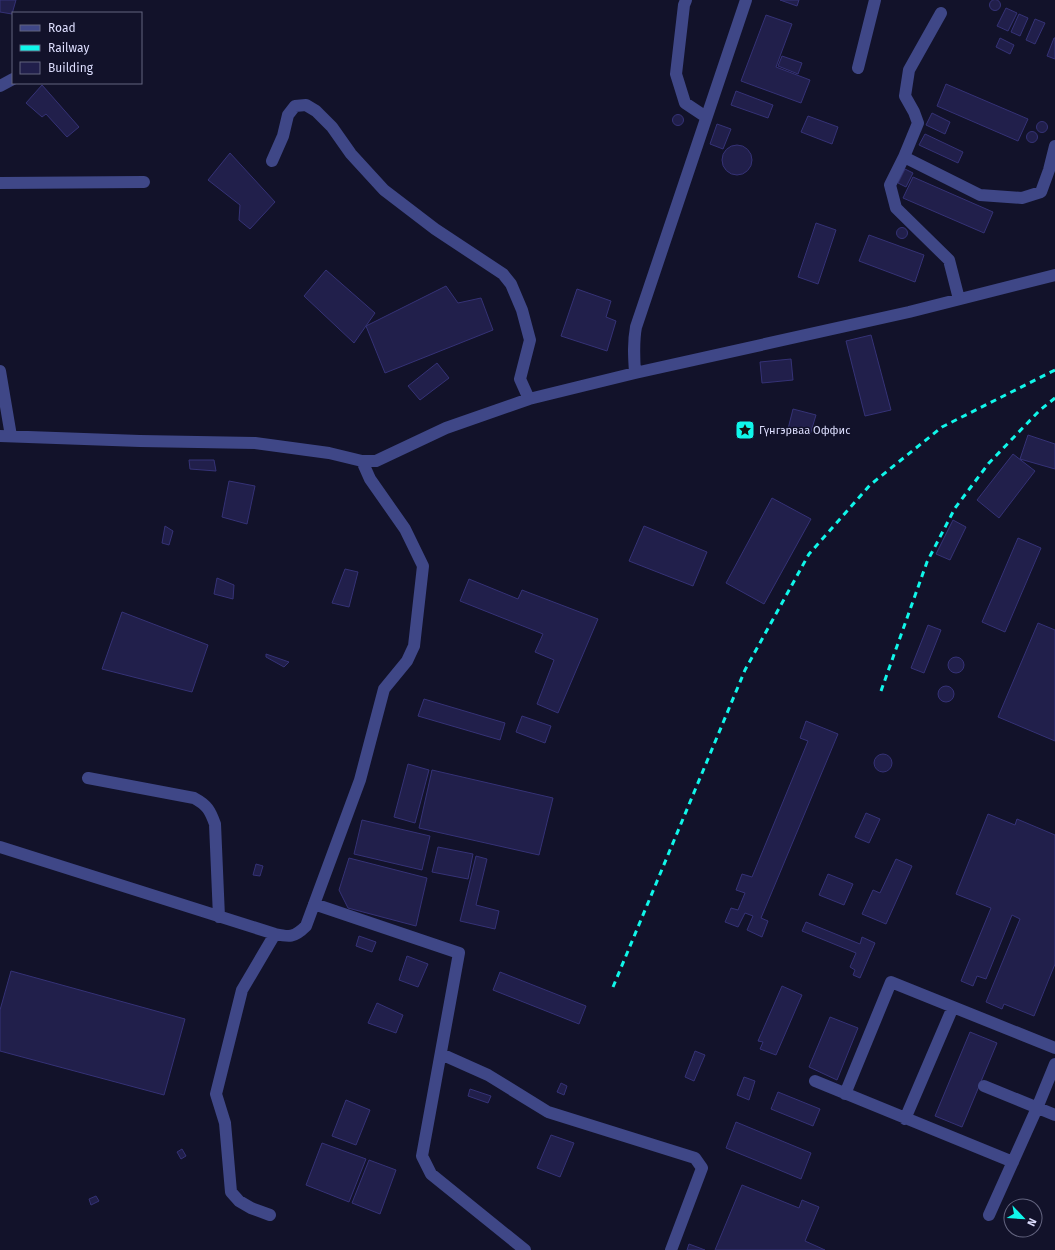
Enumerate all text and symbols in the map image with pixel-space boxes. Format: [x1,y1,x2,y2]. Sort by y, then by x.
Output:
legend [12,12,142,84]
text: Road [48,21,76,35]
text: Railway [48,41,89,55]
text: Building [48,61,94,75]
place icon: Гүнгэрваа Оффис [734,419,756,441]
place label: Гүнгэрваа Оффис [759,424,850,437]
north arrow [1003,1198,1043,1238]
text: N [1024,1216,1039,1228]

